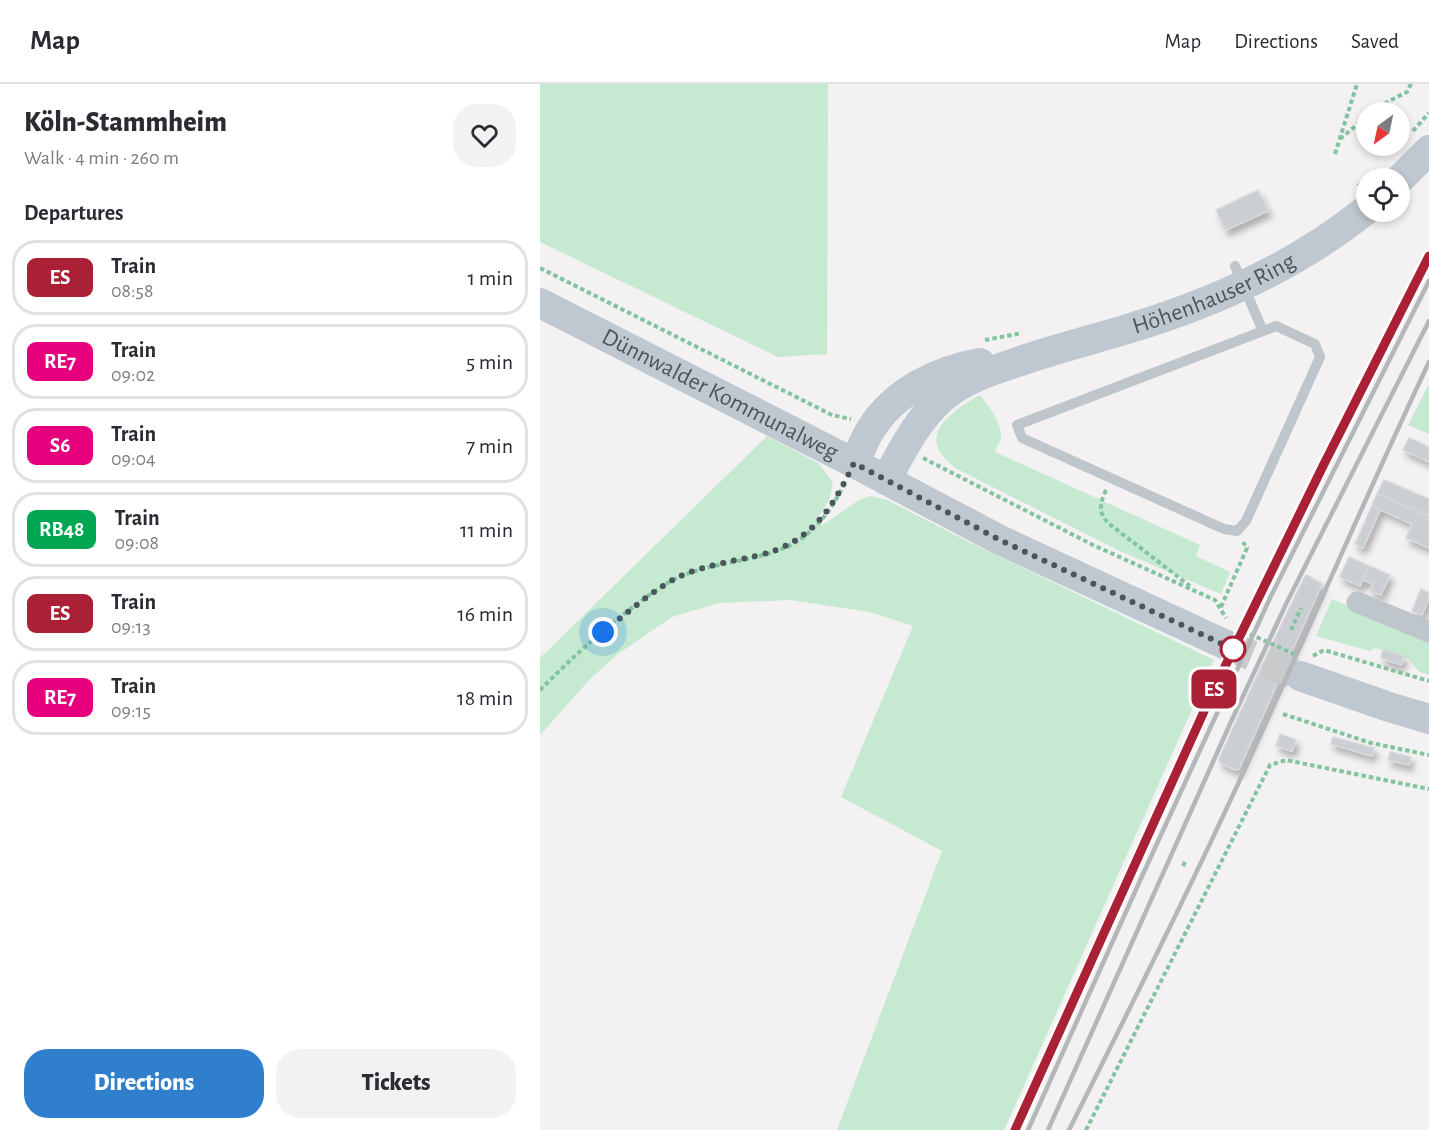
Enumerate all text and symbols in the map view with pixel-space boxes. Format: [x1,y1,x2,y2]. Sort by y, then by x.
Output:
text: Map [30,27,80,55]
text: Map [1165,31,1201,52]
text: Directions [1234,31,1318,52]
text: Saved [1351,31,1399,52]
north arrow [1356,102,1410,156]
map controls [1356,102,1410,222]
button: heart [453,104,516,167]
text: Köln-Stammheim [24,109,227,137]
text: Walk · 4 min · 260 m [24,148,179,168]
button: locate [1356,168,1410,222]
text: Departures [24,202,124,224]
street label: Höhenhauser Ring [1130,249,1300,339]
text: Train [111,255,156,277]
text: ES [49,267,71,288]
text: 1 min [468,267,513,289]
text: 08:58 [111,281,153,301]
street label: Dünnwalder Kommunalweg [598,325,842,465]
text: Train [111,339,156,361]
text: RE7 [44,351,76,372]
text: 5 min [466,351,513,373]
text: 09:02 [111,365,155,385]
text: Train [111,423,156,445]
text: S6 [50,435,70,456]
text: 7 min [466,435,513,457]
text: 09:04 [111,449,156,469]
text: Train [114,507,160,529]
text: RB48 [39,519,84,540]
text: 11 min [460,519,513,541]
text: 09:08 [114,533,159,553]
text: Train [111,591,156,613]
text: ES [49,603,71,624]
text: 16 min [457,603,513,625]
text: 09:13 [111,617,151,637]
your location [588,617,618,647]
unlabelled marker [1220,636,1246,662]
line badge: ES [1187,670,1241,708]
text: Train [111,675,156,697]
text: ES [1203,679,1225,700]
text: RE7 [44,687,76,708]
text: 18 min [457,687,513,709]
text: 09:15 [111,701,151,721]
button: Directions [24,1049,264,1118]
button: Tickets [276,1049,516,1118]

